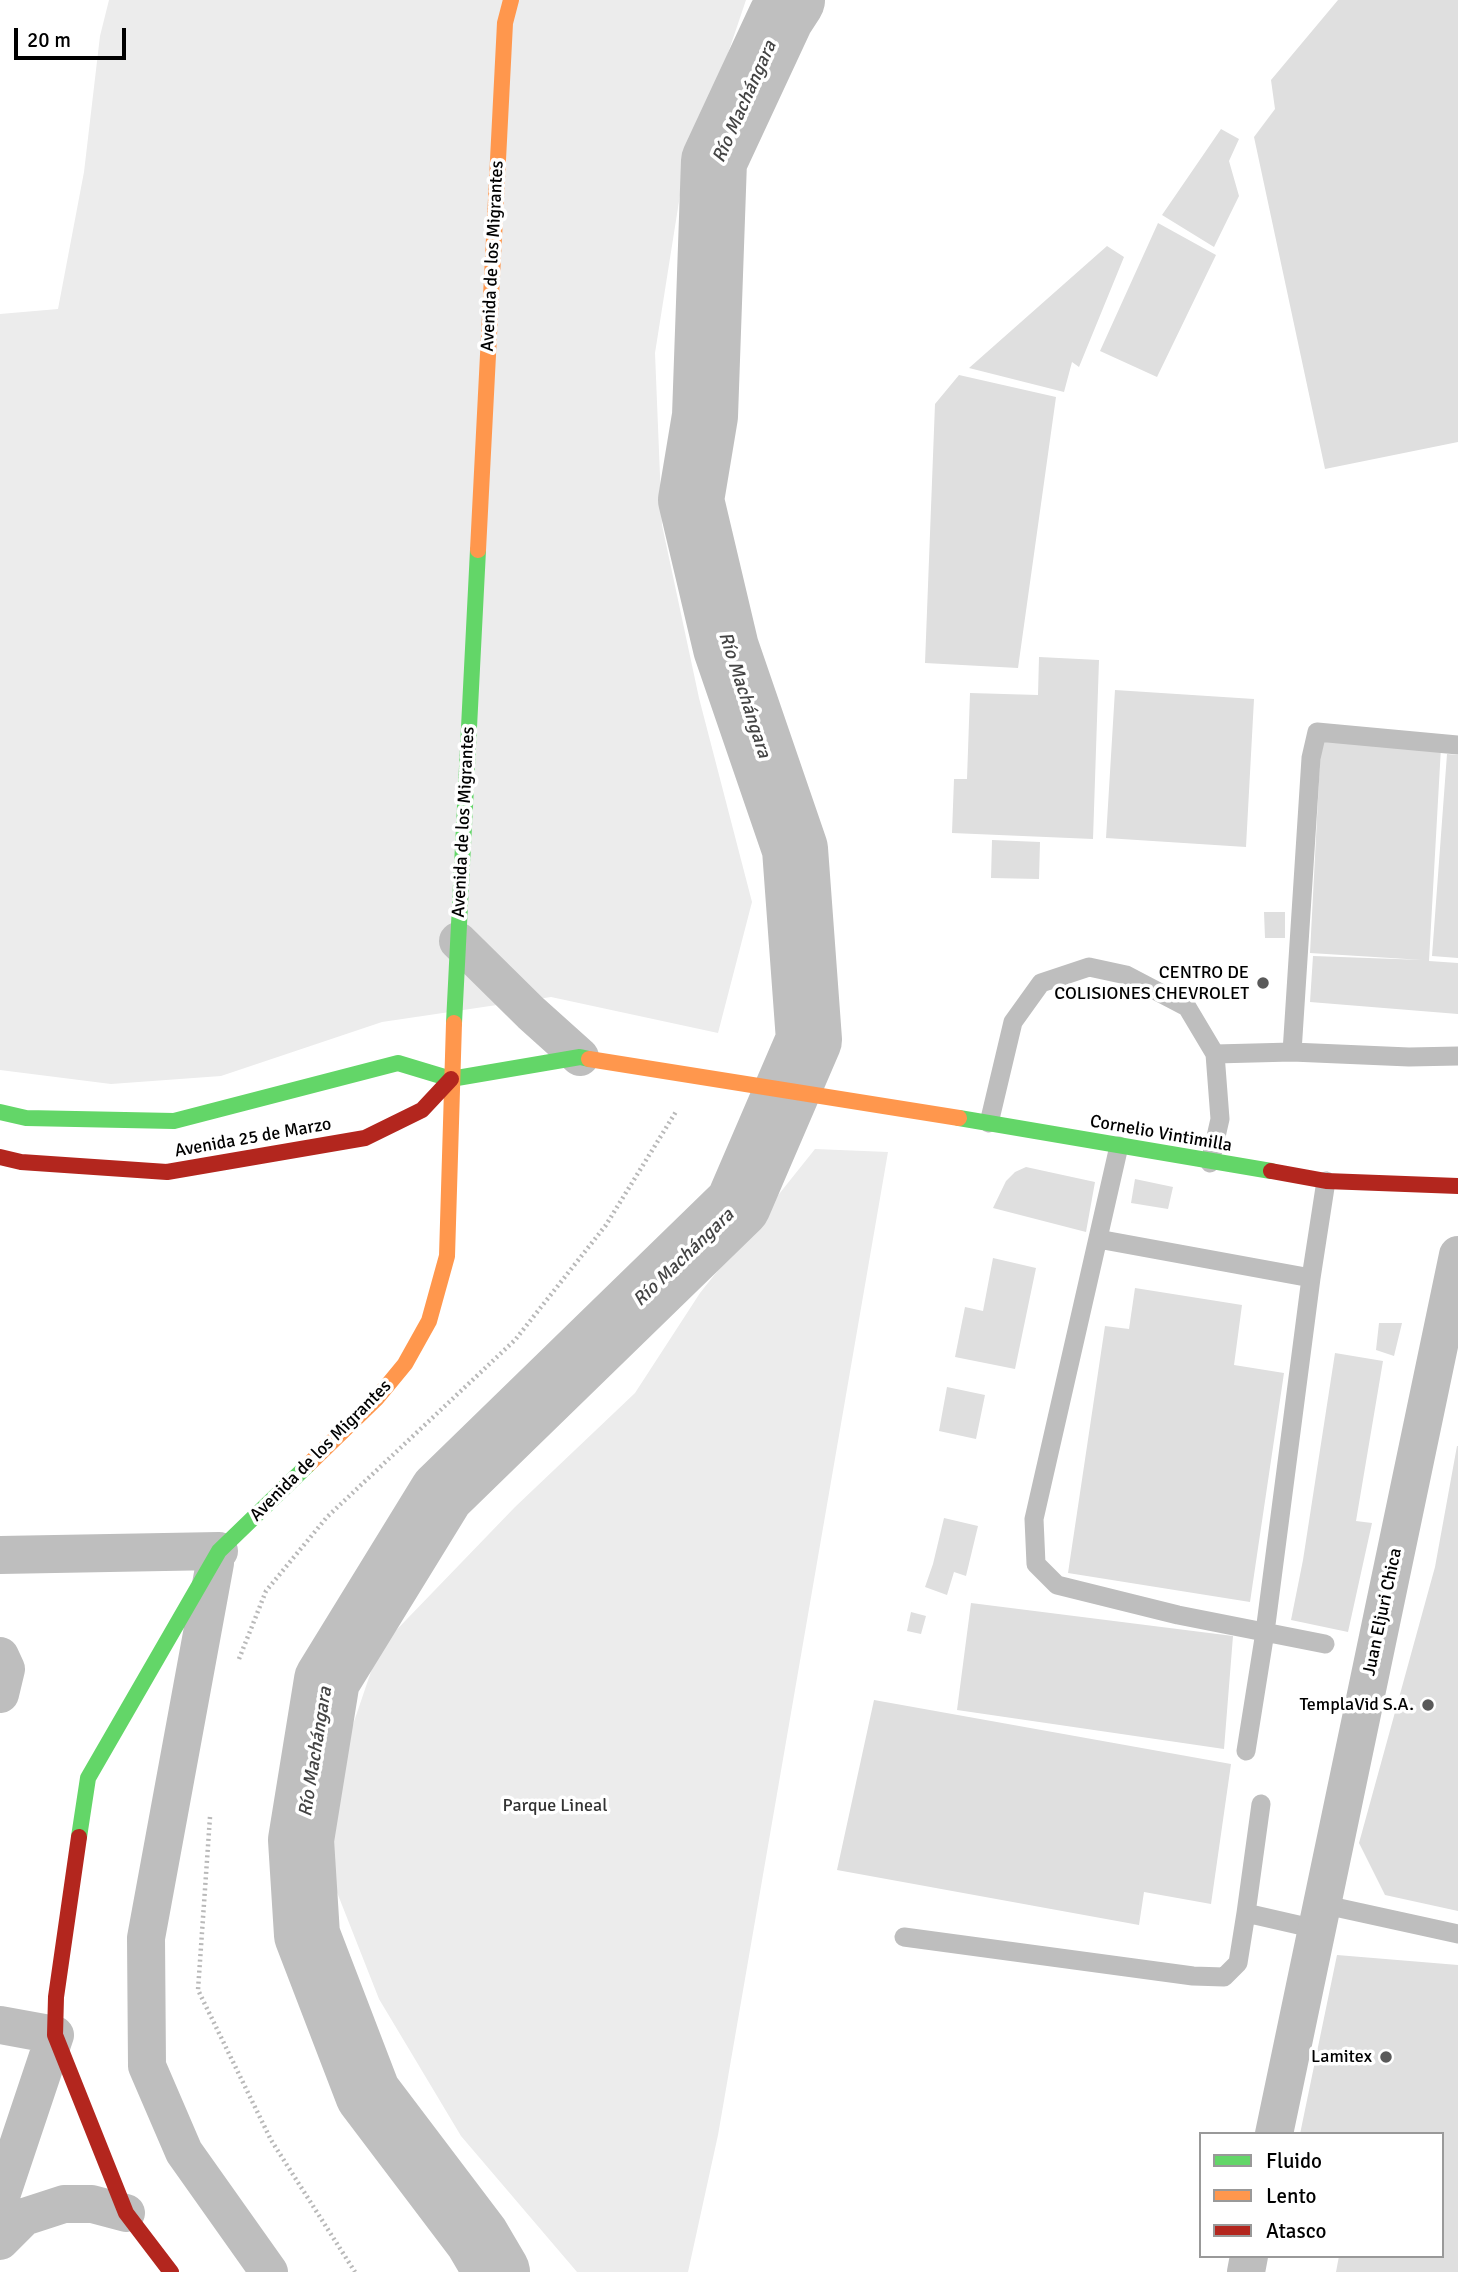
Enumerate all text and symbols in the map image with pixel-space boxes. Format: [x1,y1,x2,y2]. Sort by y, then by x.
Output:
scale bar [18,14,130,58]
text: 20 m [27,27,71,53]
water label: Río Machángara [708,38,782,166]
street label: Avenida de los Migrantes [477,160,509,352]
water label: Río Machángara [713,629,775,761]
street label: Avenida de los Migrantes [448,726,480,918]
place label: CENTRO DE COLISIONES CHEVROLET [1054,962,1249,1004]
marker: CENTRO DE COLISIONES CHEVROLET [1255,975,1271,991]
street label: Cornelio Vintimilla [1088,1111,1234,1157]
street label: Avenida 25 de Marzo [173,1114,333,1162]
water label: Río Machángara [629,1204,739,1312]
street label: Avenida de los Migrantes [246,1376,396,1526]
street label: Juan Eljuri Chica [1359,1546,1407,1678]
water label: Río Machángara [294,1686,338,1818]
place label: TemplaVid S.A. [1299,1694,1414,1716]
marker: TemplaVid S.A. [1420,1697,1436,1713]
park label: Parque Lineal [503,1795,607,1817]
place label: Lamitex [1311,2046,1372,2068]
marker: Lamitex [1378,2049,1394,2065]
legend [1199,2132,1444,2258]
text: Fluido [1266,2148,1322,2174]
text: Lento [1266,2183,1316,2209]
text: Atasco [1266,2218,1326,2244]

